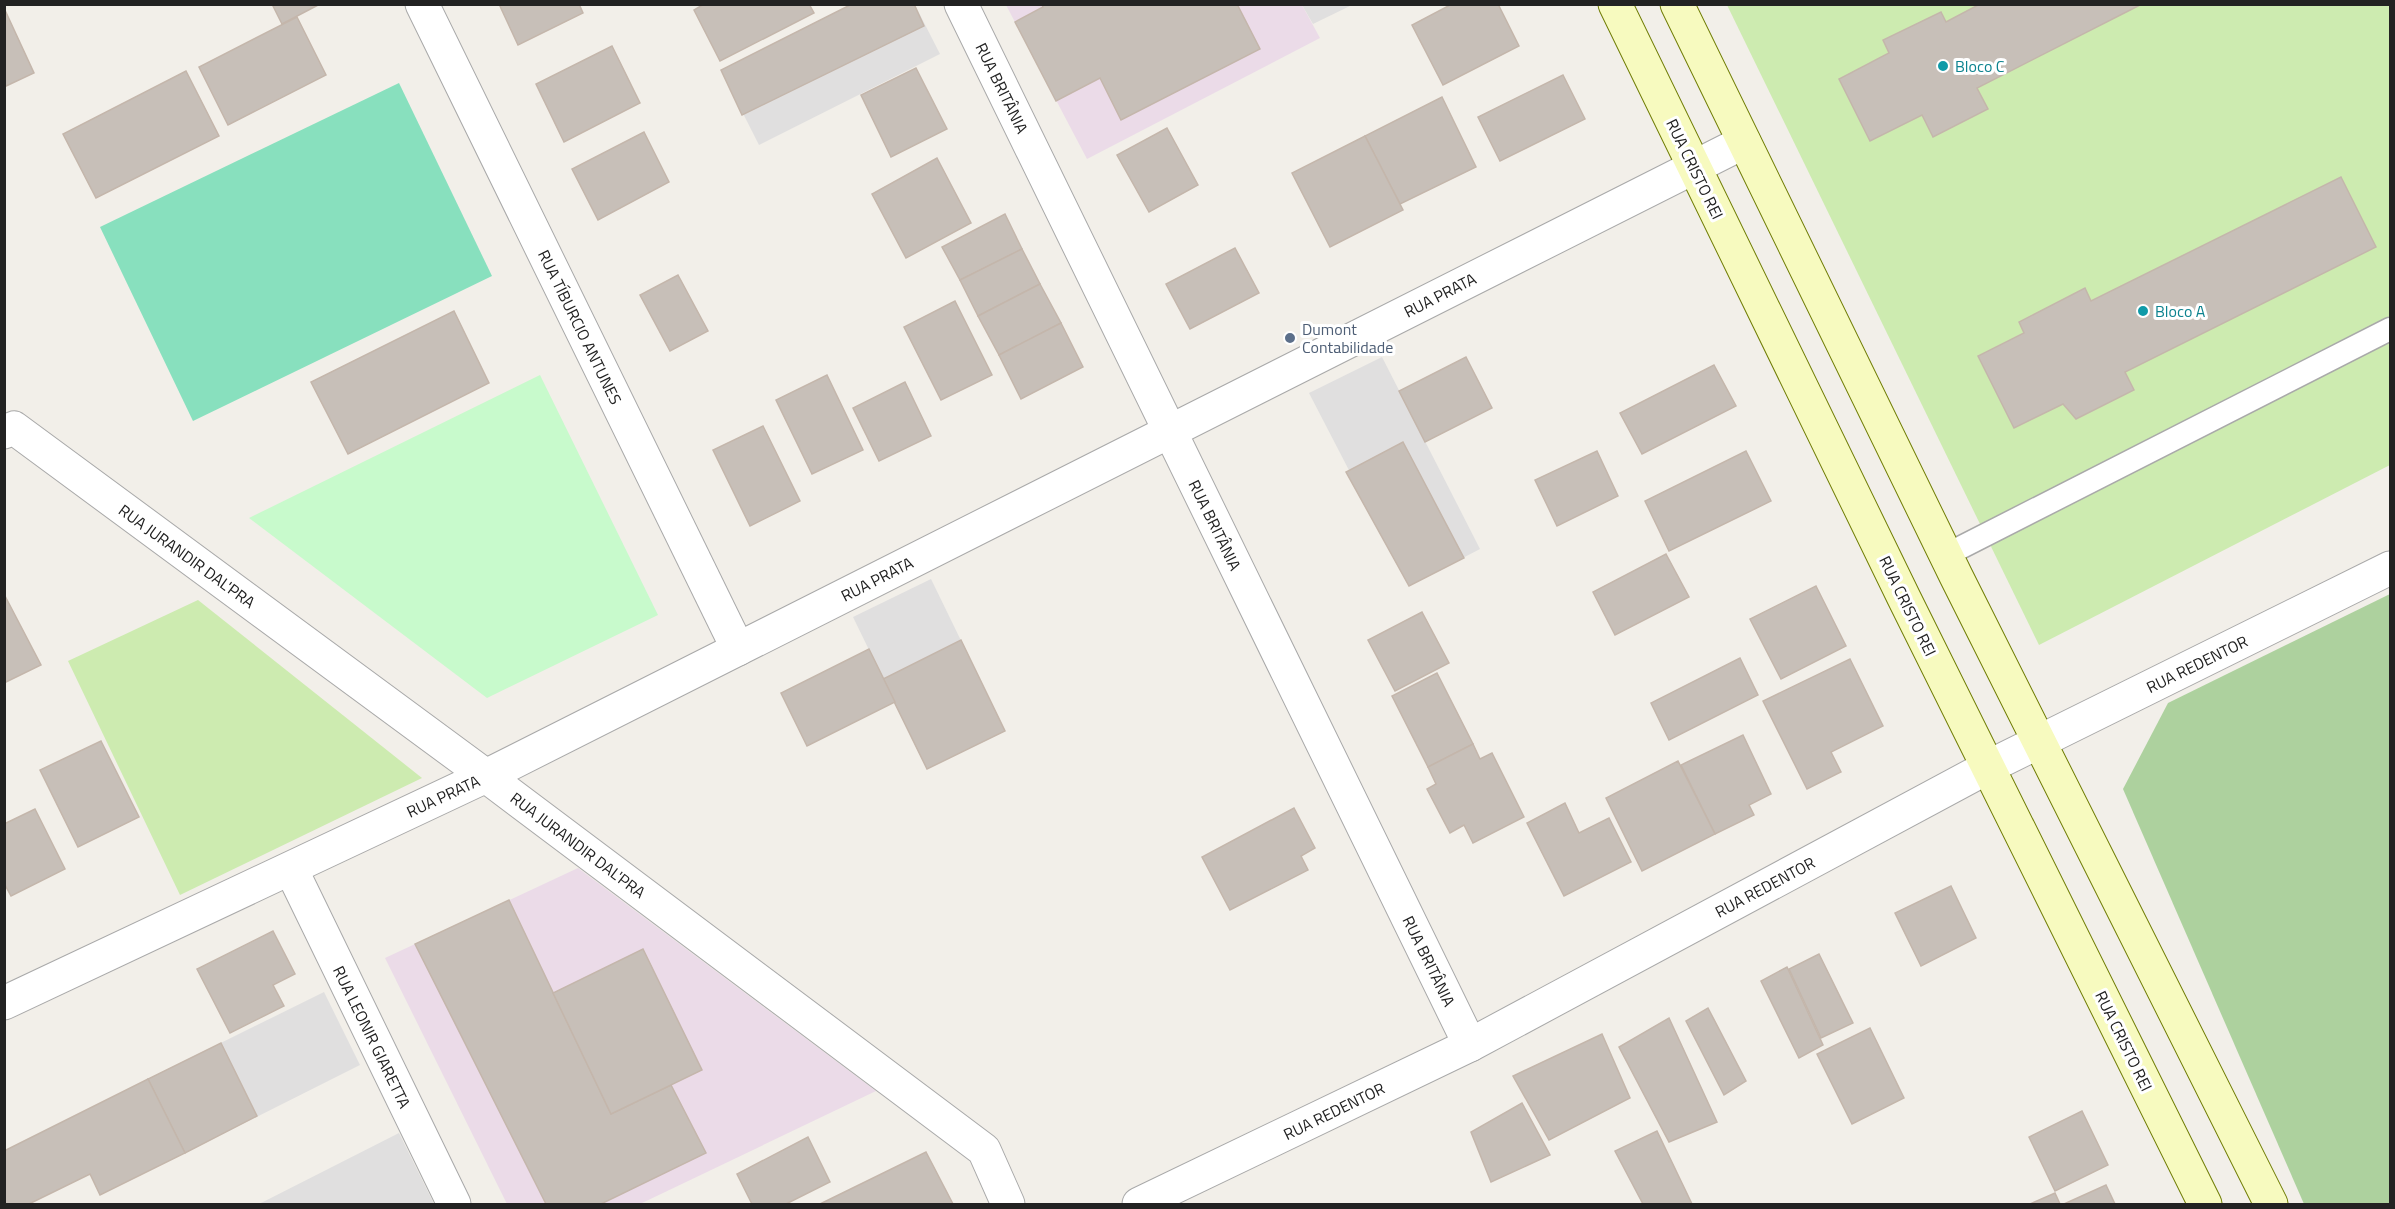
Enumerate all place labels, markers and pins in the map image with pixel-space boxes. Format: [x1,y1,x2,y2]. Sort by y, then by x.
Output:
place label: Bloco C [1955,54,2005,78]
marker: Bloco C [1936,59,1950,73]
place label: Bloco A [2155,299,2206,323]
marker: Bloco A [2136,304,2150,318]
place label: Dumont Contabilidade [1302,317,1393,359]
marker: Dumont Contabilidade [1283,331,1297,345]

